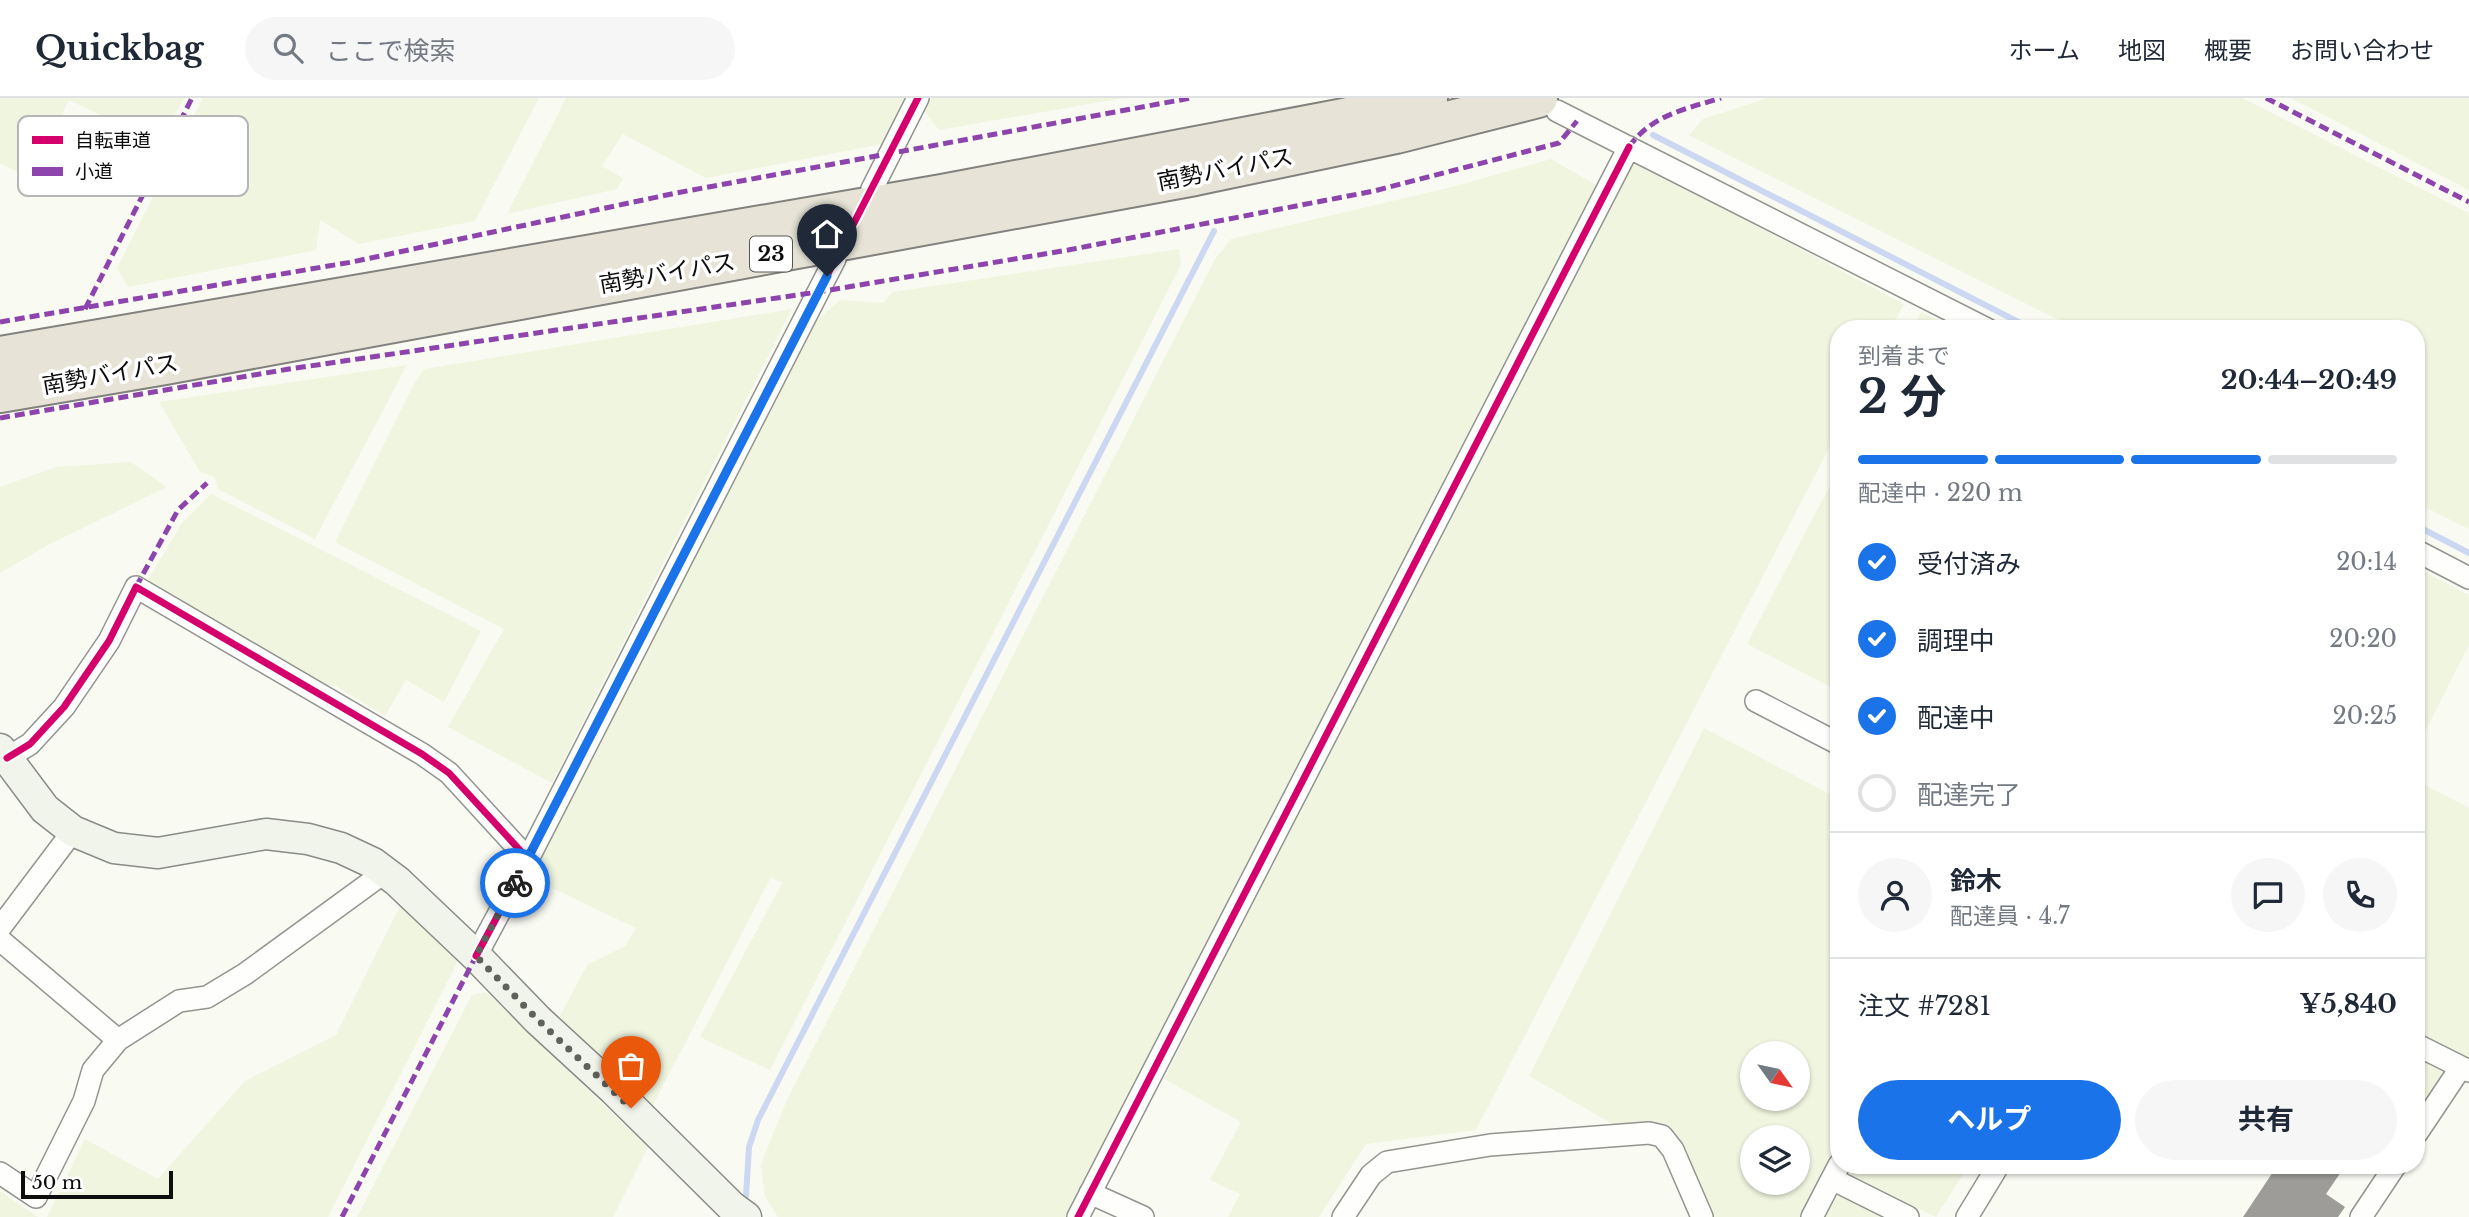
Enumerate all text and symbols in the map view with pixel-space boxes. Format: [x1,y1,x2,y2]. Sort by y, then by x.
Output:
search box [245,17,735,80]
text: Quickbag [35,28,203,69]
icon: search [269,29,307,67]
text: ここで検索 [325,35,455,67]
text: ホーム [2009,36,2080,65]
text: 地図 [2118,36,2166,65]
text: 概要 [2204,36,2252,65]
text: お問い合わせ [2290,36,2434,65]
legend [18,116,248,196]
text: 自転車道 [75,129,151,152]
street label: 南勢バイパス [1155,142,1295,196]
text: 小道 [75,160,113,183]
pin [797,204,857,276]
icon: home [808,215,846,253]
road number: 23 [750,236,792,272]
street label: 南勢バイパス [597,247,737,299]
text: 到着まで [1858,342,1950,370]
street label: 南勢バイパス [40,348,180,400]
text: 20:44–20:49 [2221,364,2397,396]
text: 2 分 [1858,368,1946,425]
text: 配達中 · 220 m [1858,479,2023,507]
icon: check [1858,543,1896,581]
text: 受付済み [1917,548,2021,580]
text: 20:14 [2336,548,2397,576]
icon: check [1858,620,1896,658]
text: 調理中 [1917,625,1995,657]
text: 20:20 [2329,625,2397,653]
icon: check [1858,697,1896,735]
text: 配達中 [1917,702,1995,734]
text: 20:25 [2333,702,2397,730]
text: 配達完了 [1917,779,2021,811]
courier [480,848,550,918]
button: person [1858,858,1932,932]
button: chat [2231,858,2305,932]
button: phone [2323,858,2397,932]
icon: bike [496,864,534,902]
text: 鈴木 [1950,865,2002,897]
text: 配達員 · 4.7 [1950,902,2070,930]
text: ¥5,840 [2299,988,2397,1020]
text: 注文 #7281 [1858,990,1991,1022]
pin [601,1036,661,1108]
north arrow [1740,1041,1810,1111]
map controls [1740,1041,1810,1195]
icon: bag [612,1047,650,1085]
button: ヘルプ [1858,1080,2121,1160]
button: 共有 [2135,1080,2397,1160]
button: layers [1740,1125,1810,1195]
scale bar [21,1168,173,1200]
text: 50 m [32,1171,82,1194]

